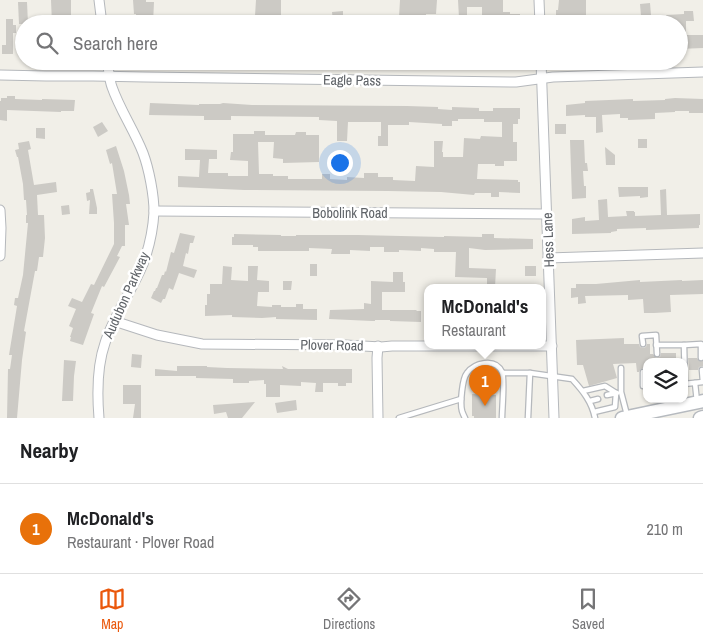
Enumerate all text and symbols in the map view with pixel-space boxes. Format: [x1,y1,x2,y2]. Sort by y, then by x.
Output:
search box [15,15,688,70]
icon: search [33,29,61,57]
text: Search here [73,30,158,56]
street label: Eagle Pass [323,70,381,90]
your location [327,150,353,176]
street label: Bobolink Road [312,204,388,222]
street label: Hess Lane [538,212,558,268]
street label: Audubon Parkway [98,249,153,342]
popup [424,284,546,349]
text: McDonald's [442,293,528,319]
text: Restaurant [442,319,506,341]
street label: Plover Road [300,335,364,355]
map controls [643,358,688,403]
button: layers [643,358,688,403]
pin: 1 [469,365,501,406]
text: Nearby [20,436,78,465]
text: McDonald's [67,505,154,531]
text: 1 [32,518,40,540]
text: 210 m [647,518,683,540]
text: Restaurant · Plover Road [67,531,214,553]
tab: Map [98,585,126,633]
tab: Directions [323,585,375,633]
tab: Saved [572,585,605,633]

